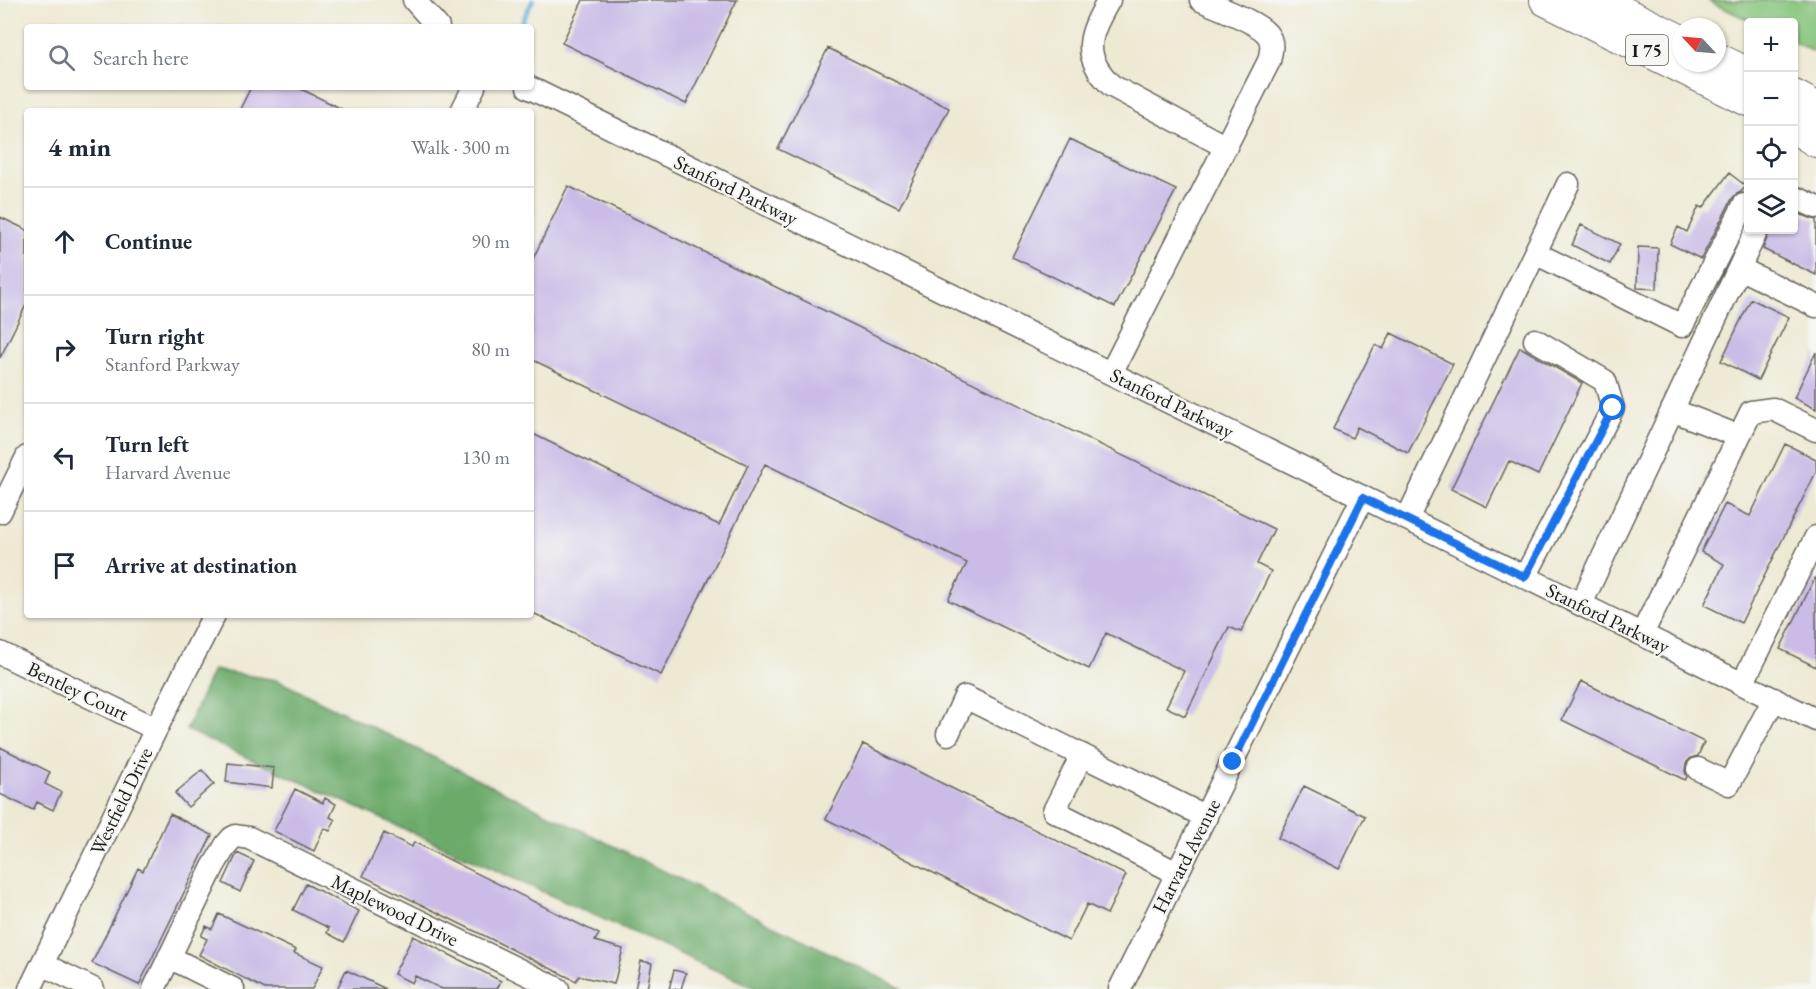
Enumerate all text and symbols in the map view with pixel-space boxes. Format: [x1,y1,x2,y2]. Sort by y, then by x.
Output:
north arrow [1672,18,1726,72]
map controls [1744,18,1798,234]
button: + [1744,18,1798,72]
search box [24,24,534,90]
road number: I 75 [1626,35,1668,65]
icon: search [45,41,78,74]
text: Search here [93,43,188,72]
button: − [1744,72,1798,126]
button: locate [1744,126,1798,180]
text: 4 min [48,130,111,164]
text: Walk · 300 m [411,134,510,160]
street label: Stanford Parkway [670,149,802,231]
button: layers [1744,180,1798,234]
icon: ahead [48,225,81,258]
text: Continue [105,227,192,256]
text: 90 m [471,228,510,254]
text: Turn right [105,322,204,351]
icon: right [48,333,81,366]
text: 80 m [471,336,510,362]
text: Stanford Parkway [105,351,240,377]
street label: Stanford Parkway [1106,362,1238,444]
route start [1599,394,1625,420]
text: Turn left [105,430,189,459]
icon: left [48,441,81,474]
text: 130 m [462,444,510,470]
text: Harvard Avenue [105,459,231,485]
icon: arrive [48,549,81,582]
text: Arrive at destination [105,551,297,580]
street label: Stanford Parkway [1542,577,1674,659]
street label: Bentley Court [23,655,133,727]
street label: Westfield Drive [84,743,158,859]
route end [1219,748,1245,774]
street label: Harvard Avenue [1146,794,1226,918]
street label: Maplewood Drive [327,868,463,952]

